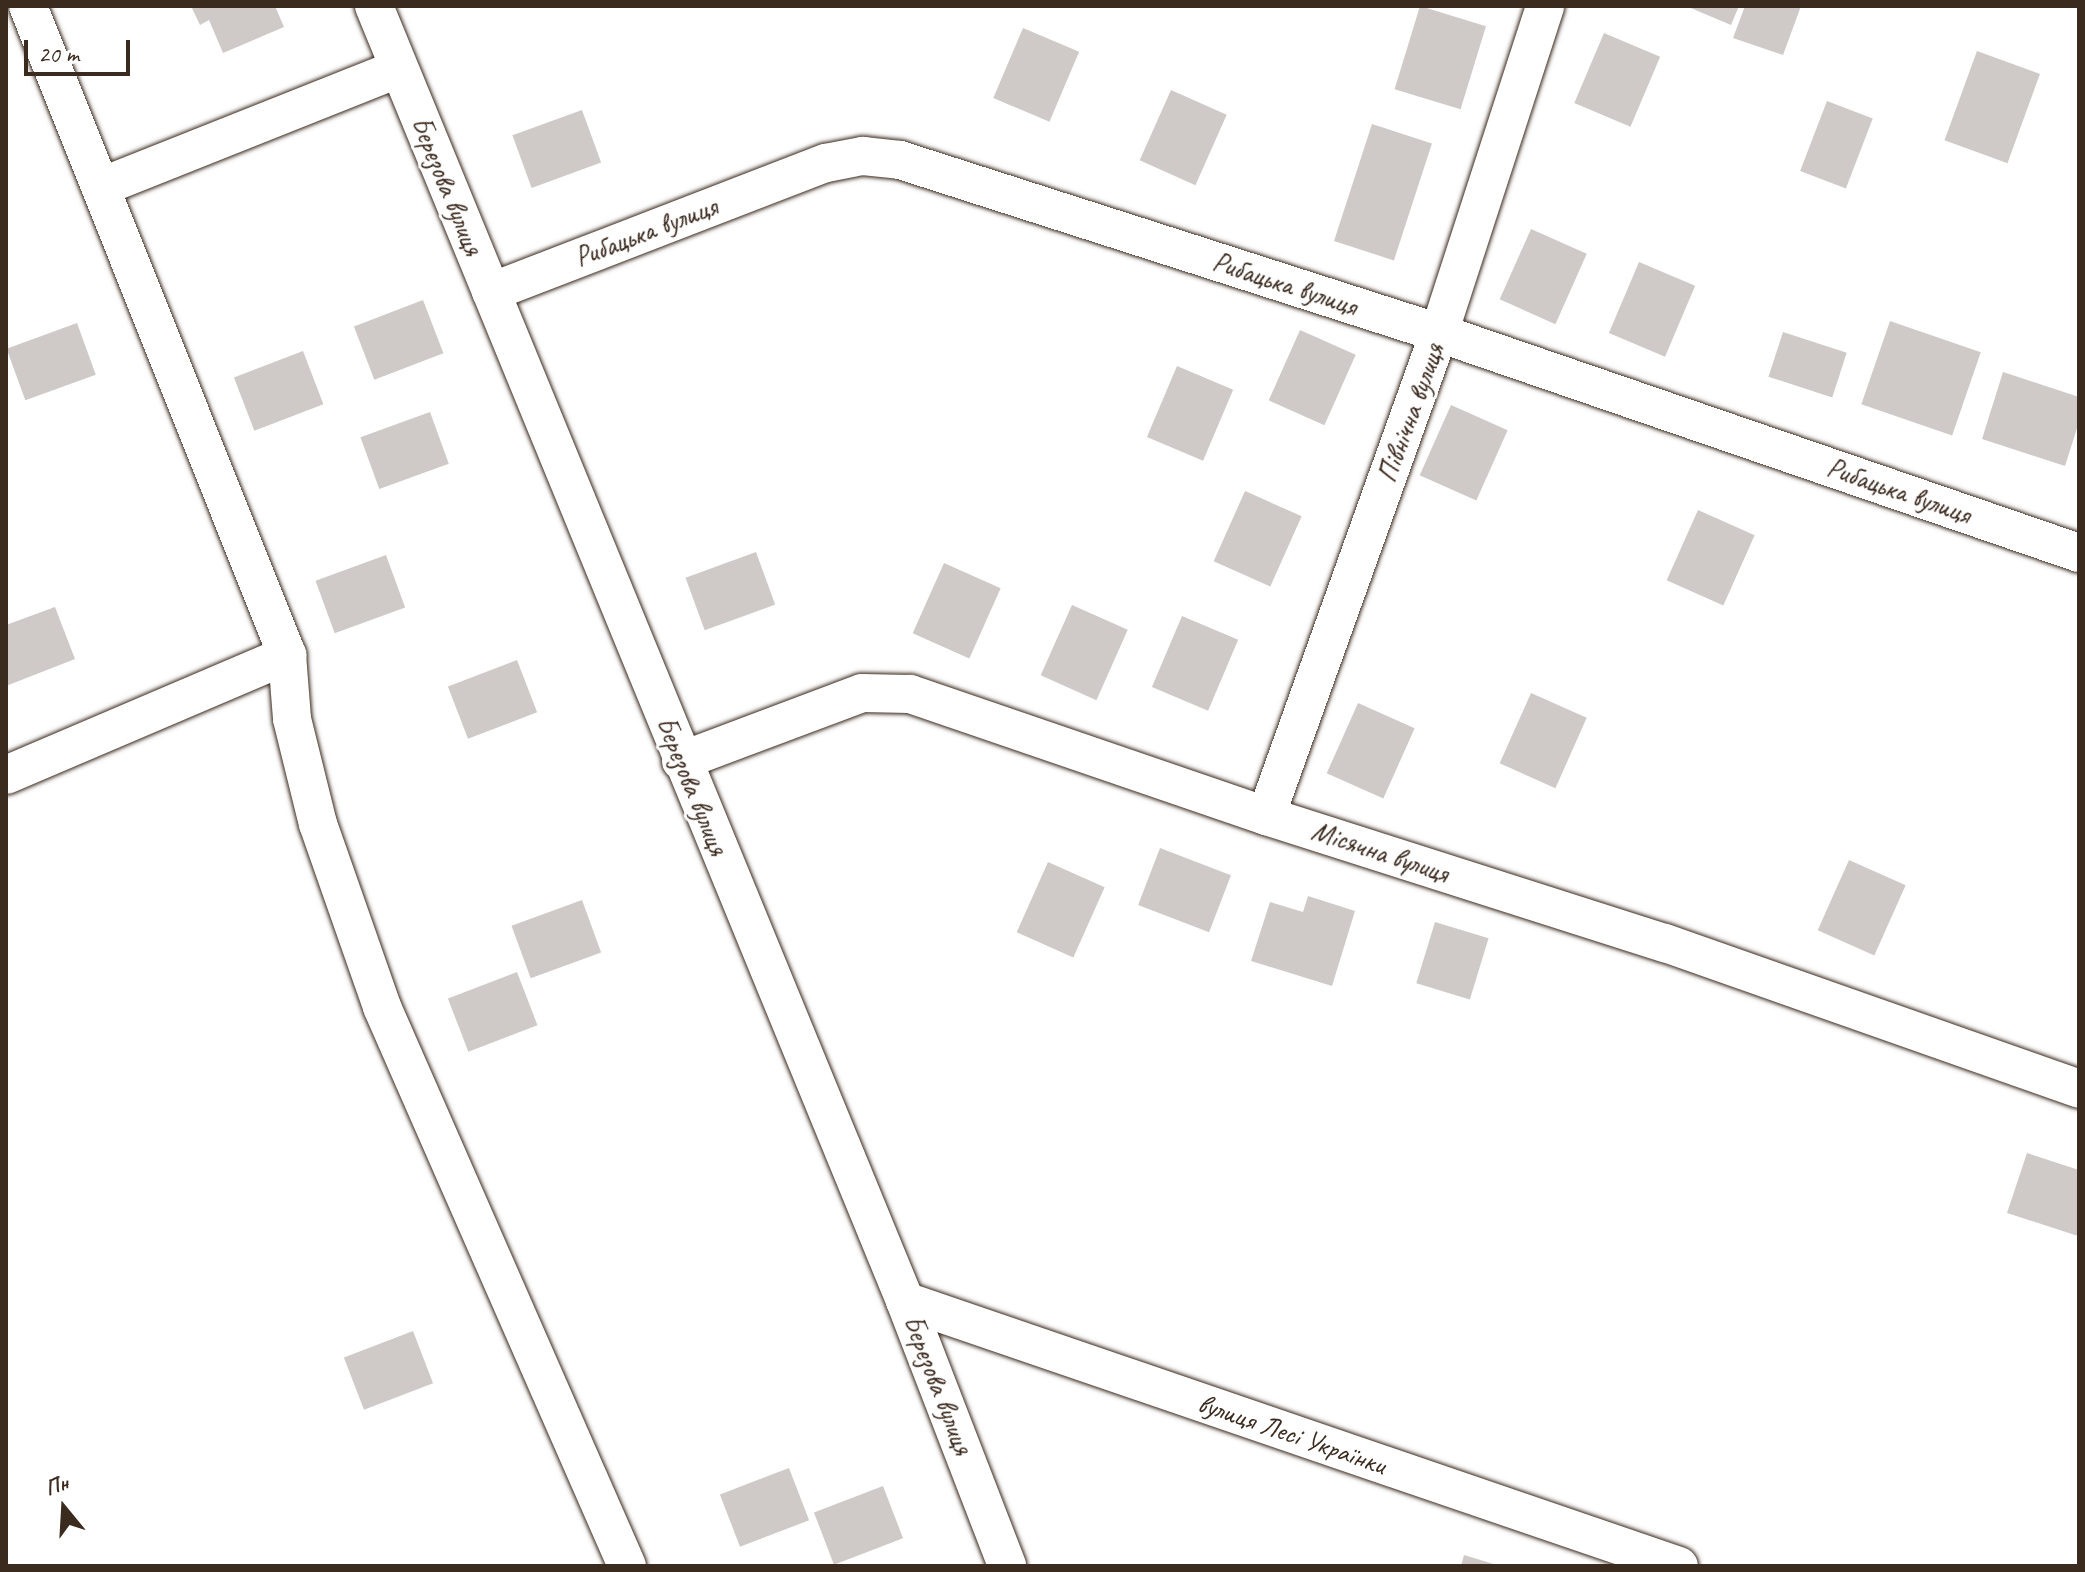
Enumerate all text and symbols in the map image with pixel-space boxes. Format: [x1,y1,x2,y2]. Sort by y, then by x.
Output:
scale bar [28,24,134,74]
text: 20 m [38,39,79,69]
street label: Березова вулиця [404,111,490,261]
street label: Рибацька вулиця [570,190,722,274]
street label: Рибацька вулиця [1209,245,1361,323]
street label: Північна вулиця [1370,339,1452,487]
street label: Рибацька вулиця [1823,451,1975,531]
street label: Березова вулиця [649,711,735,861]
street label: Місячна вулиця [1306,814,1454,890]
street label: Березова вулиця [896,1310,980,1460]
street label: вулиця Лесі Українки [1194,1386,1390,1482]
north arrow [24,1468,104,1548]
text: Пн [41,1468,72,1502]

